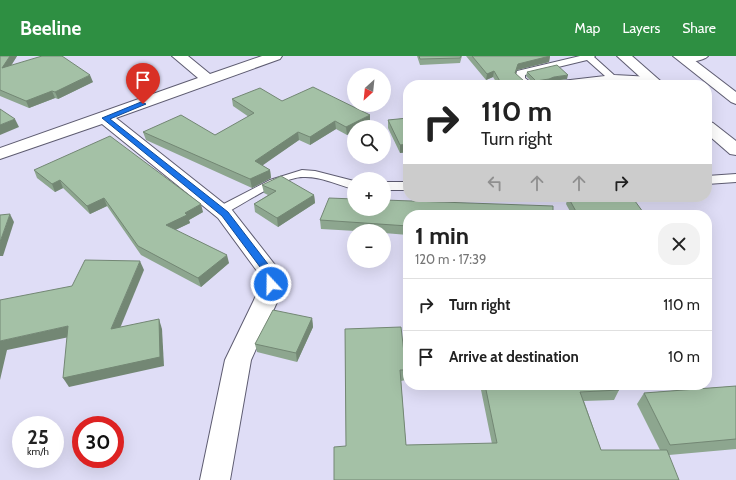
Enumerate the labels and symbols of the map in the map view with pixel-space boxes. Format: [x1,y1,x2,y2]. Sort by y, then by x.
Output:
pin [126,63,160,104]
north arrow [347,68,391,112]
position arrow [250,263,292,305]
speed limit sign: 30 [72,416,124,468]

